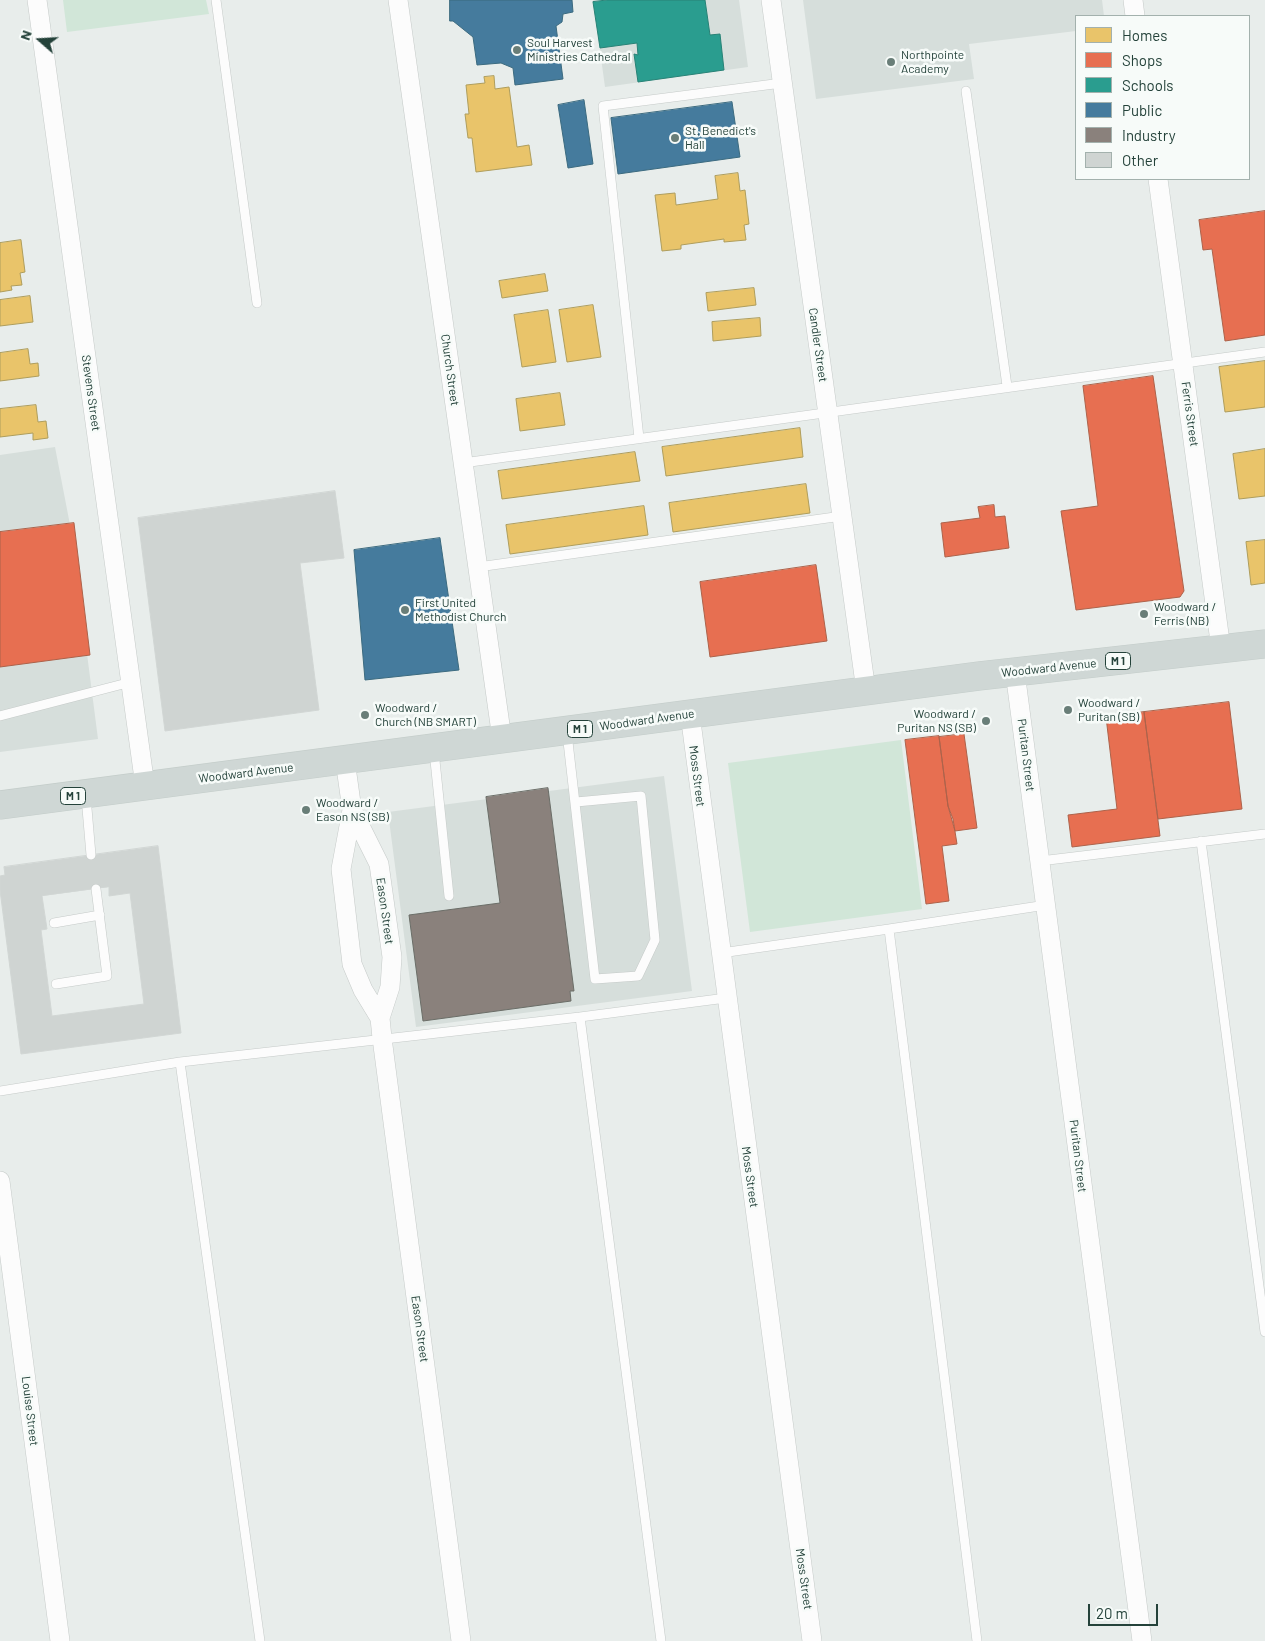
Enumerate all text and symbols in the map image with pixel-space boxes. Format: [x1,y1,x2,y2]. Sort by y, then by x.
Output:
north arrow [15,15,65,65]
legend [1075,15,1250,180]
text: Homes [1122,26,1167,44]
text: N [16,28,35,42]
place label: Soul Harvest Ministries Cathedral [527,36,630,64]
marker: Soul Harvest Ministries Cathedral [511,44,523,56]
place label: Northpointe Academy [901,48,964,76]
text: Shops [1122,51,1162,69]
marker: Northpointe Academy [885,56,897,68]
text: Schools [1122,76,1174,94]
text: Public [1122,101,1162,119]
place label: St. Benedict's Hall [685,124,756,152]
text: Industry [1122,126,1176,144]
marker: St. Benedict's Hall [669,132,681,144]
text: Other [1122,151,1158,169]
street label: Candler Street [806,307,830,383]
street label: Church Street [438,333,462,407]
street label: Stevens Street [79,354,103,432]
street label: Ferris Street [1178,381,1202,447]
place label: First United Methodist Church [415,596,507,624]
place label: Woodward / Ferris (NB) [1154,600,1216,628]
marker: First United Methodist Church [399,604,411,616]
marker: Woodward / Ferris (NB) [1138,608,1150,620]
road number: M 1 [1106,652,1130,669]
street label: Woodward Avenue [1001,656,1097,680]
place label: Woodward / Puritan (SB) [1078,696,1140,724]
place label: Woodward / Church (NB SMART) [375,701,476,729]
marker: Woodward / Puritan (SB) [1062,704,1074,716]
street label: Woodward Avenue [599,706,695,734]
place label: Woodward / Puritan NS (SB) [897,707,976,735]
marker: Woodward / Church (NB SMART) [359,709,371,721]
marker: Woodward / Puritan NS (SB) [980,715,992,727]
street label: Puritan Street [1014,718,1038,792]
road number: M 1 [568,721,592,738]
street label: Moss Street [686,745,708,807]
street label: Woodward Avenue [198,760,294,786]
road number: M 1 [60,788,86,804]
place label: Woodward / Eason NS (SB) [316,796,389,824]
marker: Woodward / Eason NS (SB) [300,804,312,816]
street label: Eason Street [373,877,397,945]
street label: Puritan Street [1066,1119,1090,1193]
street label: Moss Street [739,1145,761,1209]
street label: Eason Street [408,1295,432,1363]
street label: Louise Street [19,1375,41,1447]
street label: Moss Street [793,1547,815,1611]
scale bar [1090,1594,1160,1626]
text: 20 m [1096,1604,1128,1622]

